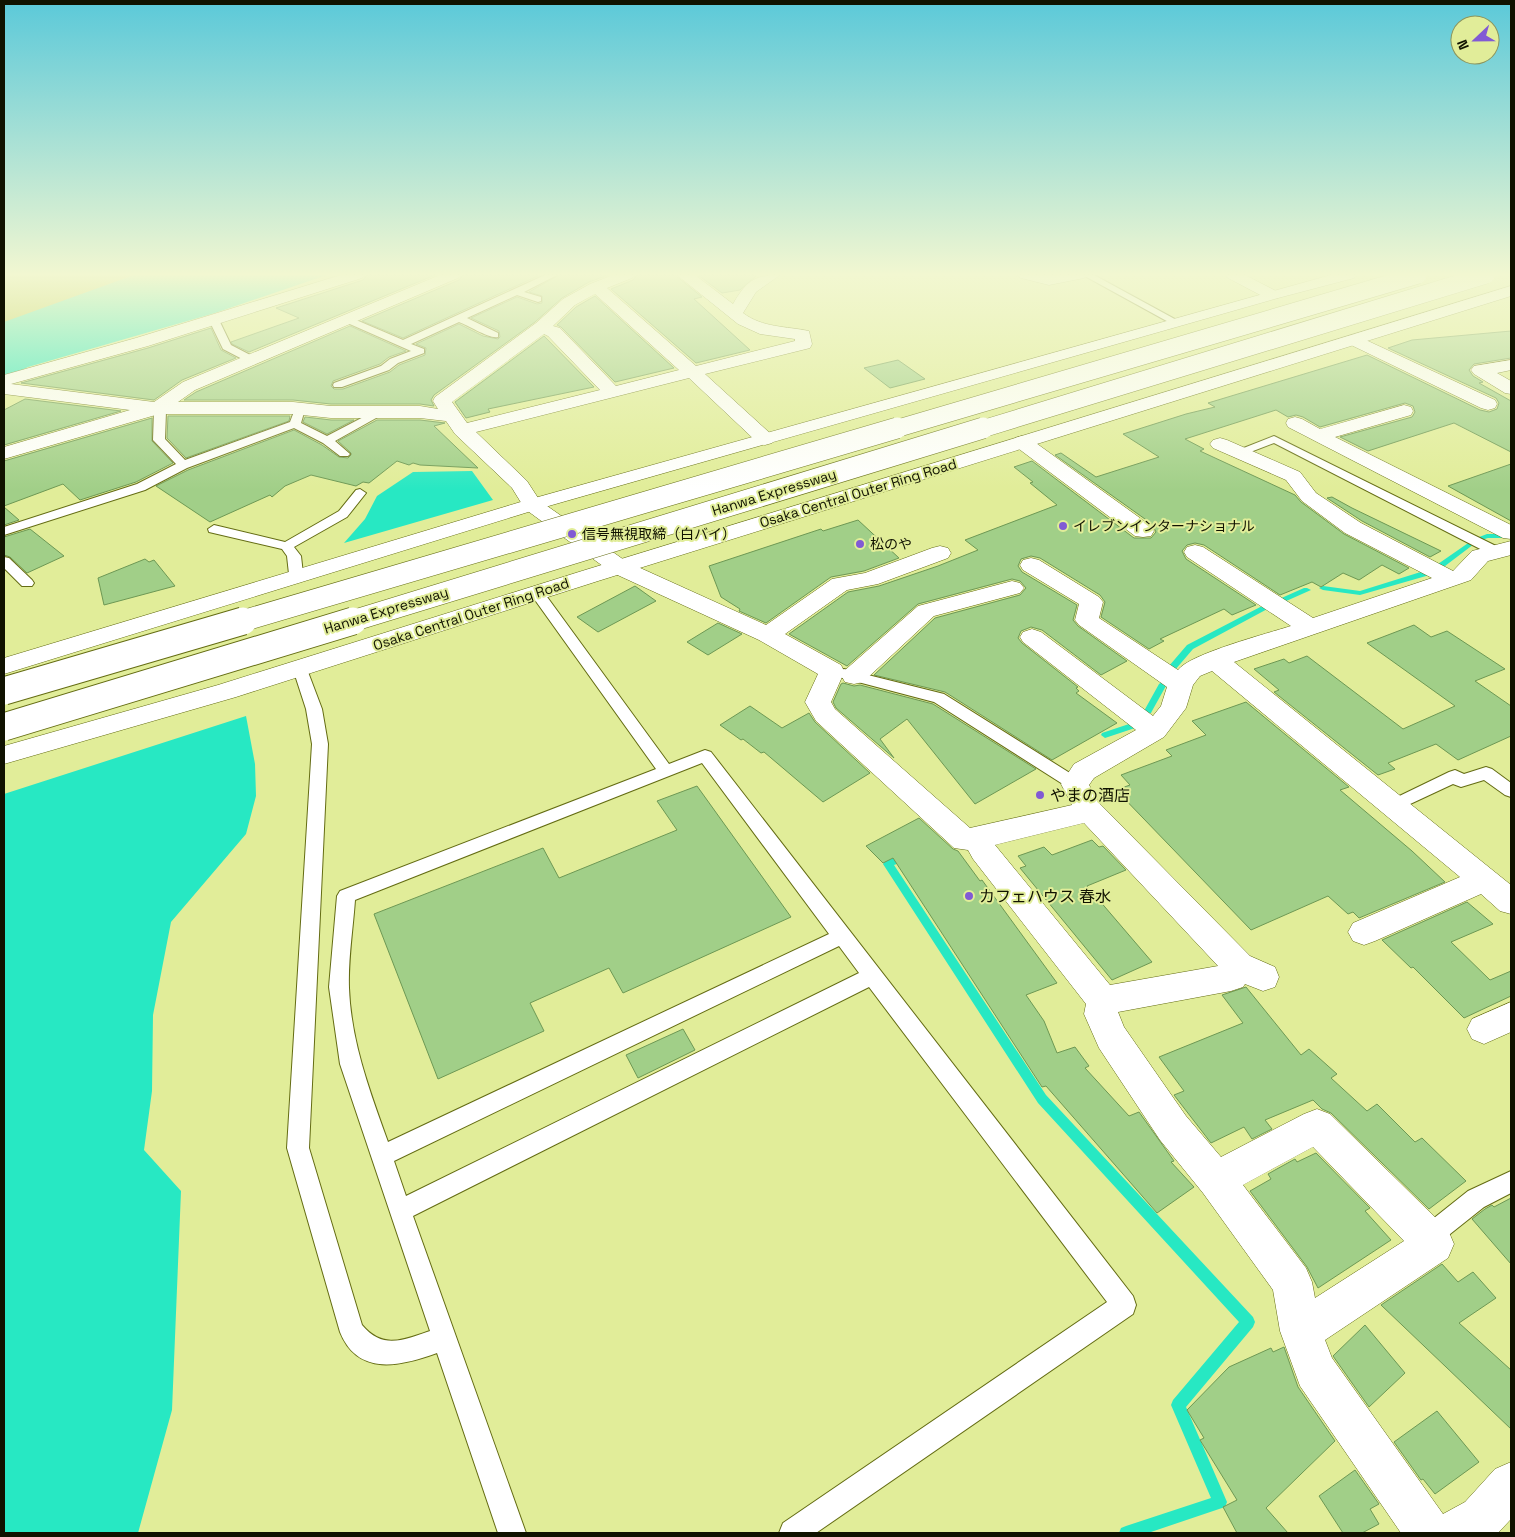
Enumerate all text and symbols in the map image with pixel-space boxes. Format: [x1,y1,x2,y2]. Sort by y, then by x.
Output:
north arrow [1450,15,1500,65]
text: N [1453,37,1473,53]
street label: Osaka Central Outer Ring Road [757,454,959,532]
street label: Hanwa Expressway [710,465,838,519]
place label: イレブンインターナショナル [1073,517,1255,535]
marker: イレブンインターナショナル [1057,520,1069,532]
place label: 信号無視取締（白バイ） [582,525,736,543]
marker: 信号無視取締（白バイ） [566,528,578,540]
place label: 松のや [870,535,912,553]
marker: 松のや [854,538,866,550]
street label: Osaka Central Outer Ring Road [371,574,571,654]
street label: Hanwa Expressway [322,583,450,637]
place label: やまの酒店 [1050,785,1130,806]
marker: やまの酒店 [1034,789,1046,801]
place label: カフェハウス 春水 [979,886,1111,907]
marker: カフェハウス 春水 [963,890,975,902]

